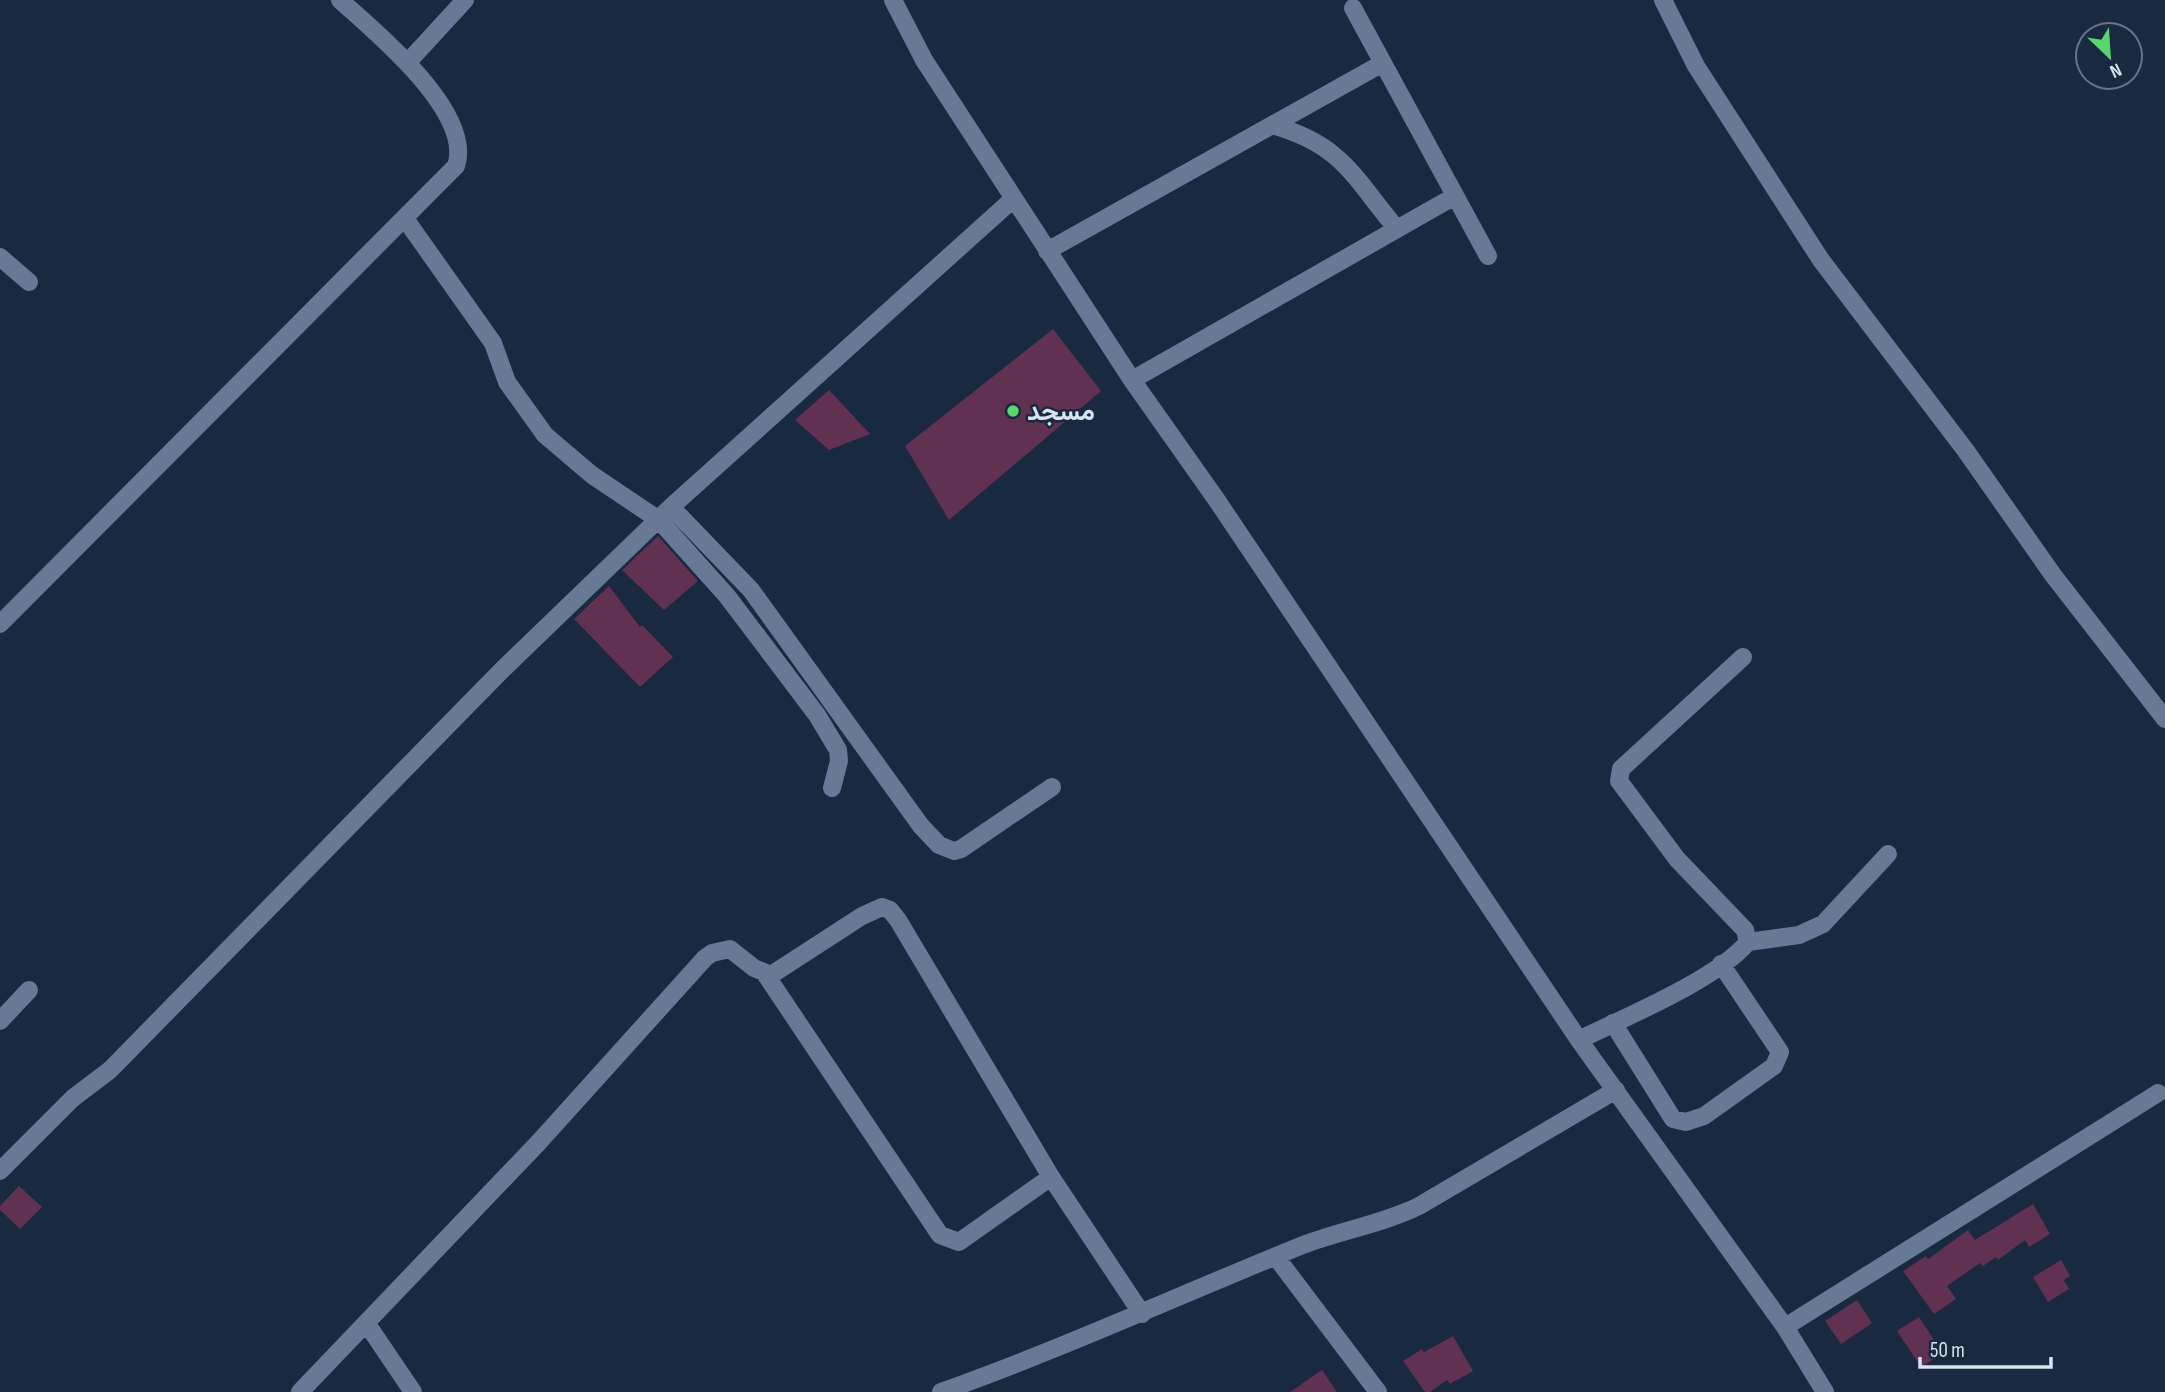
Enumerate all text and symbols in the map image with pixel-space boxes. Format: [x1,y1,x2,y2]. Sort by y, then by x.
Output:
north arrow [2074,21,2144,91]
text: N [2106,57,2125,83]
place label: مسجد [1027,397,1095,428]
marker: مسجد [1005,403,1021,419]
scale bar [1920,1326,2051,1370]
text: 50 m [1930,1338,1965,1363]

